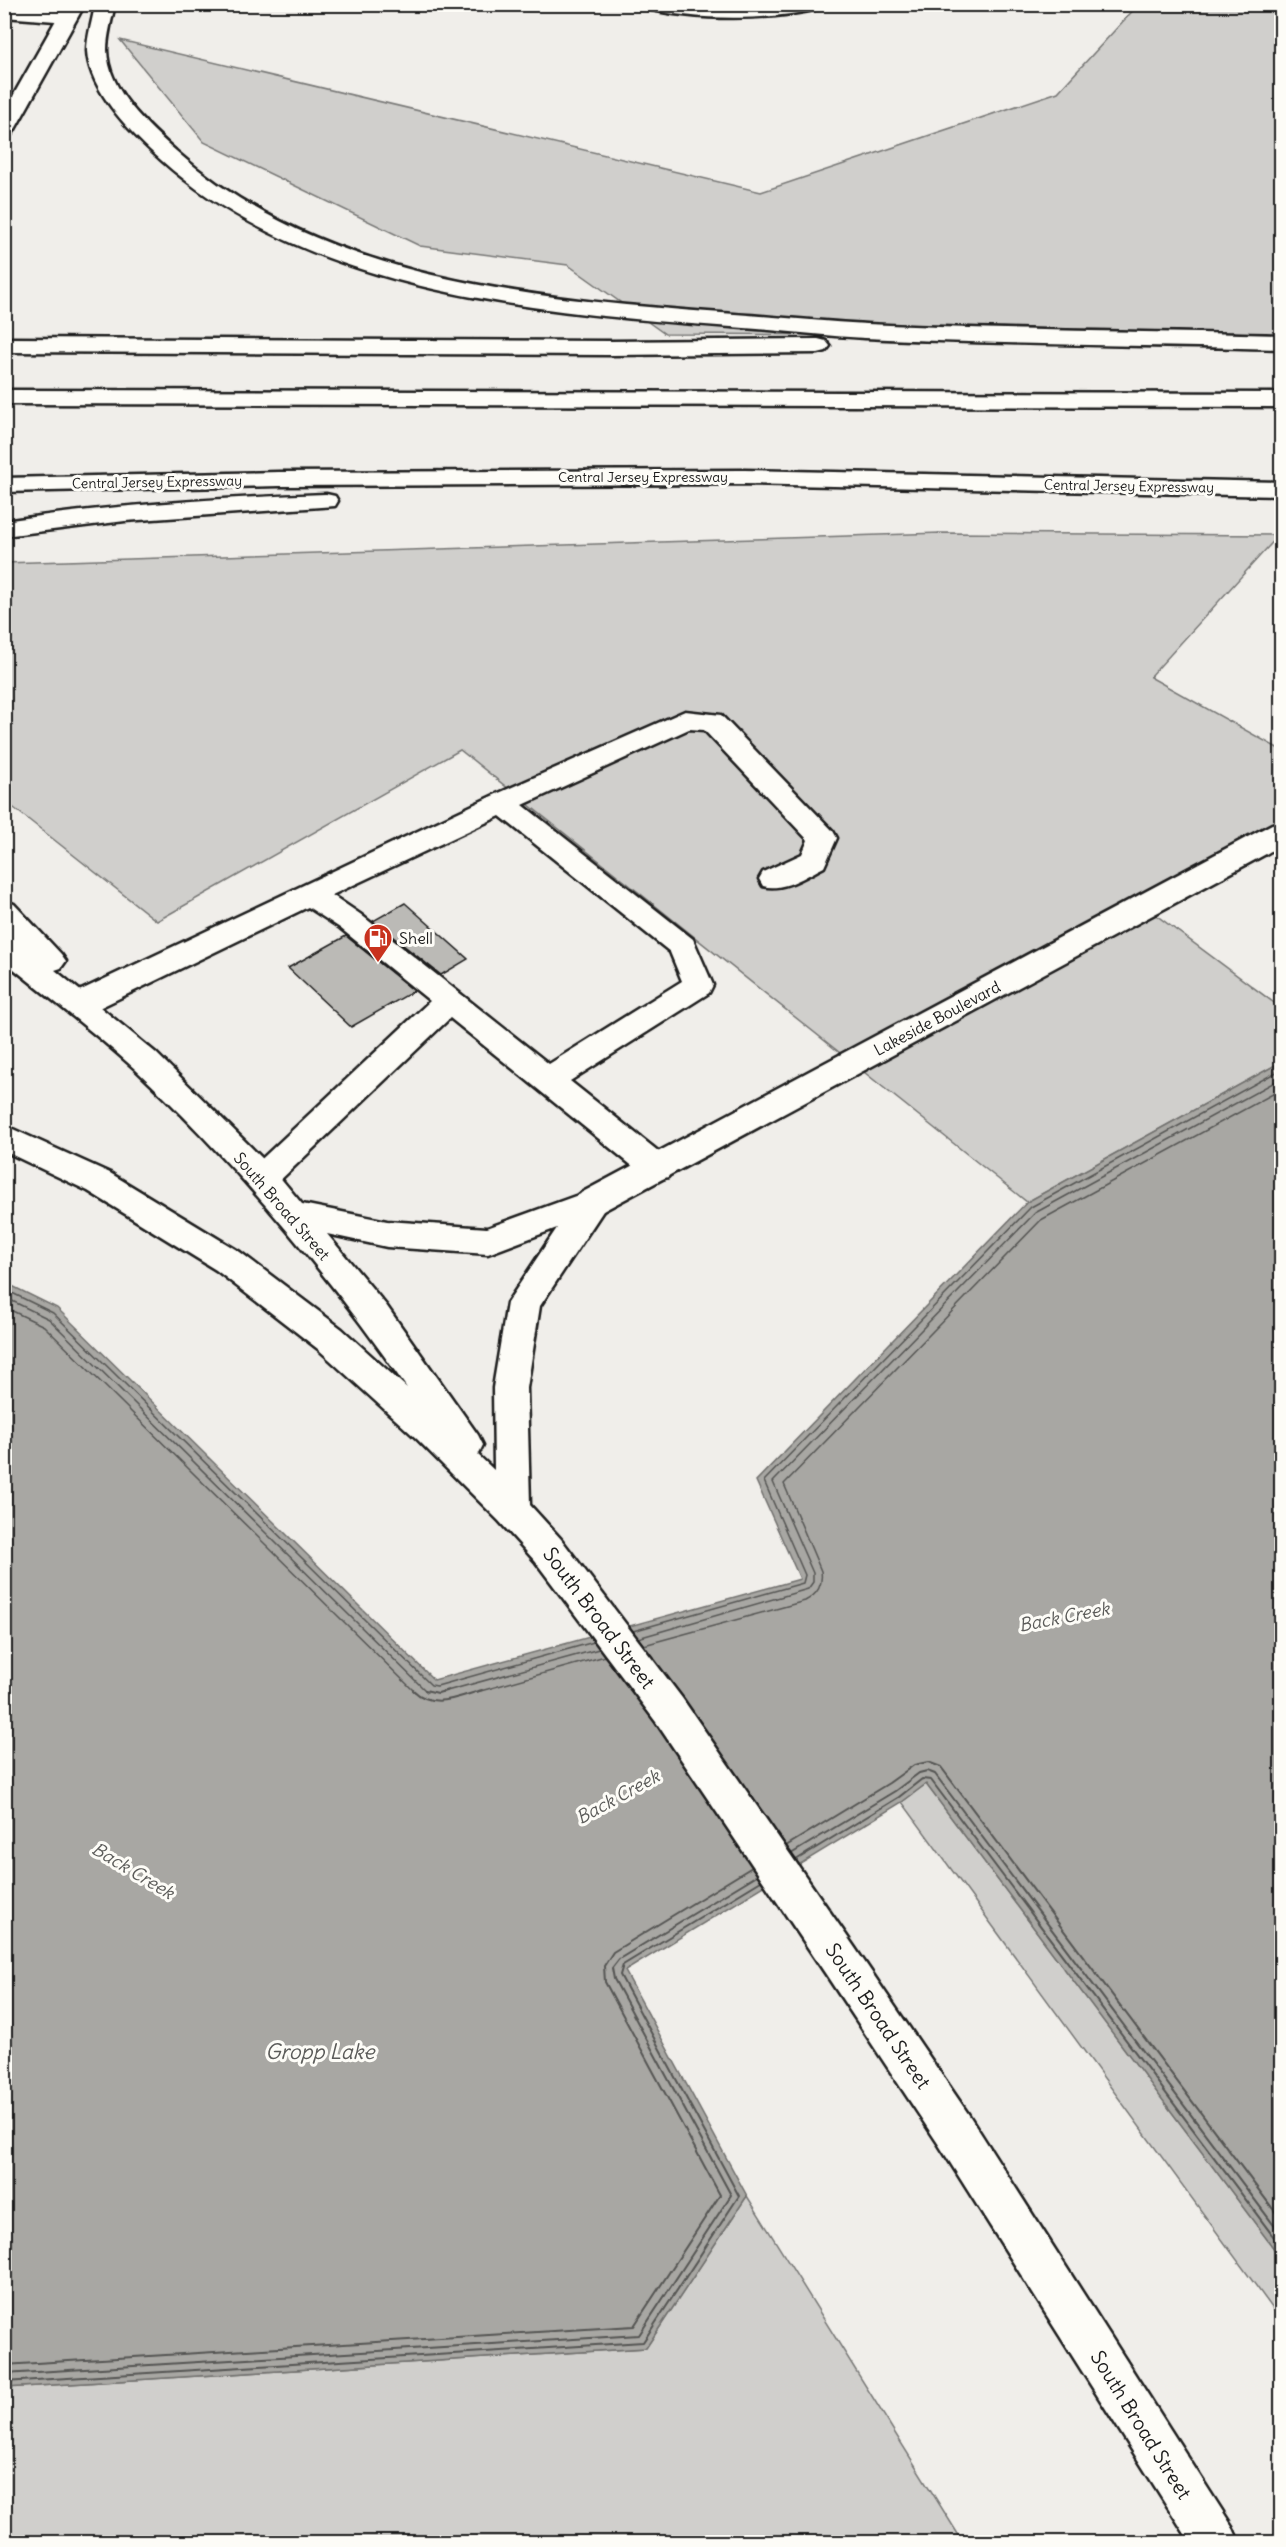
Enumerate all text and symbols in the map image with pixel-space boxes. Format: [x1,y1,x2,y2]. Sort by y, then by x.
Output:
street label: Central Jersey Expressway [558,468,728,486]
street label: Central Jersey Expressway [72,472,242,492]
street label: Central Jersey Expressway [1044,476,1214,496]
fuel station icon: Shell [362,922,394,964]
place label: Shell [399,928,433,948]
street label: Lakeside Boulevard [870,976,1004,1060]
street label: South Broad Street [230,1148,335,1265]
street label: South Broad Street [538,1542,661,1694]
water label: Back Creek [1017,1596,1113,1637]
water label: Back Creek [572,1763,665,1829]
water label: Back Creek [88,1837,180,1905]
street label: South Broad Street [820,1938,937,2094]
water label: Gropp Lake [265,2038,376,2065]
street label: South Broad Street [1086,2346,1197,2504]

